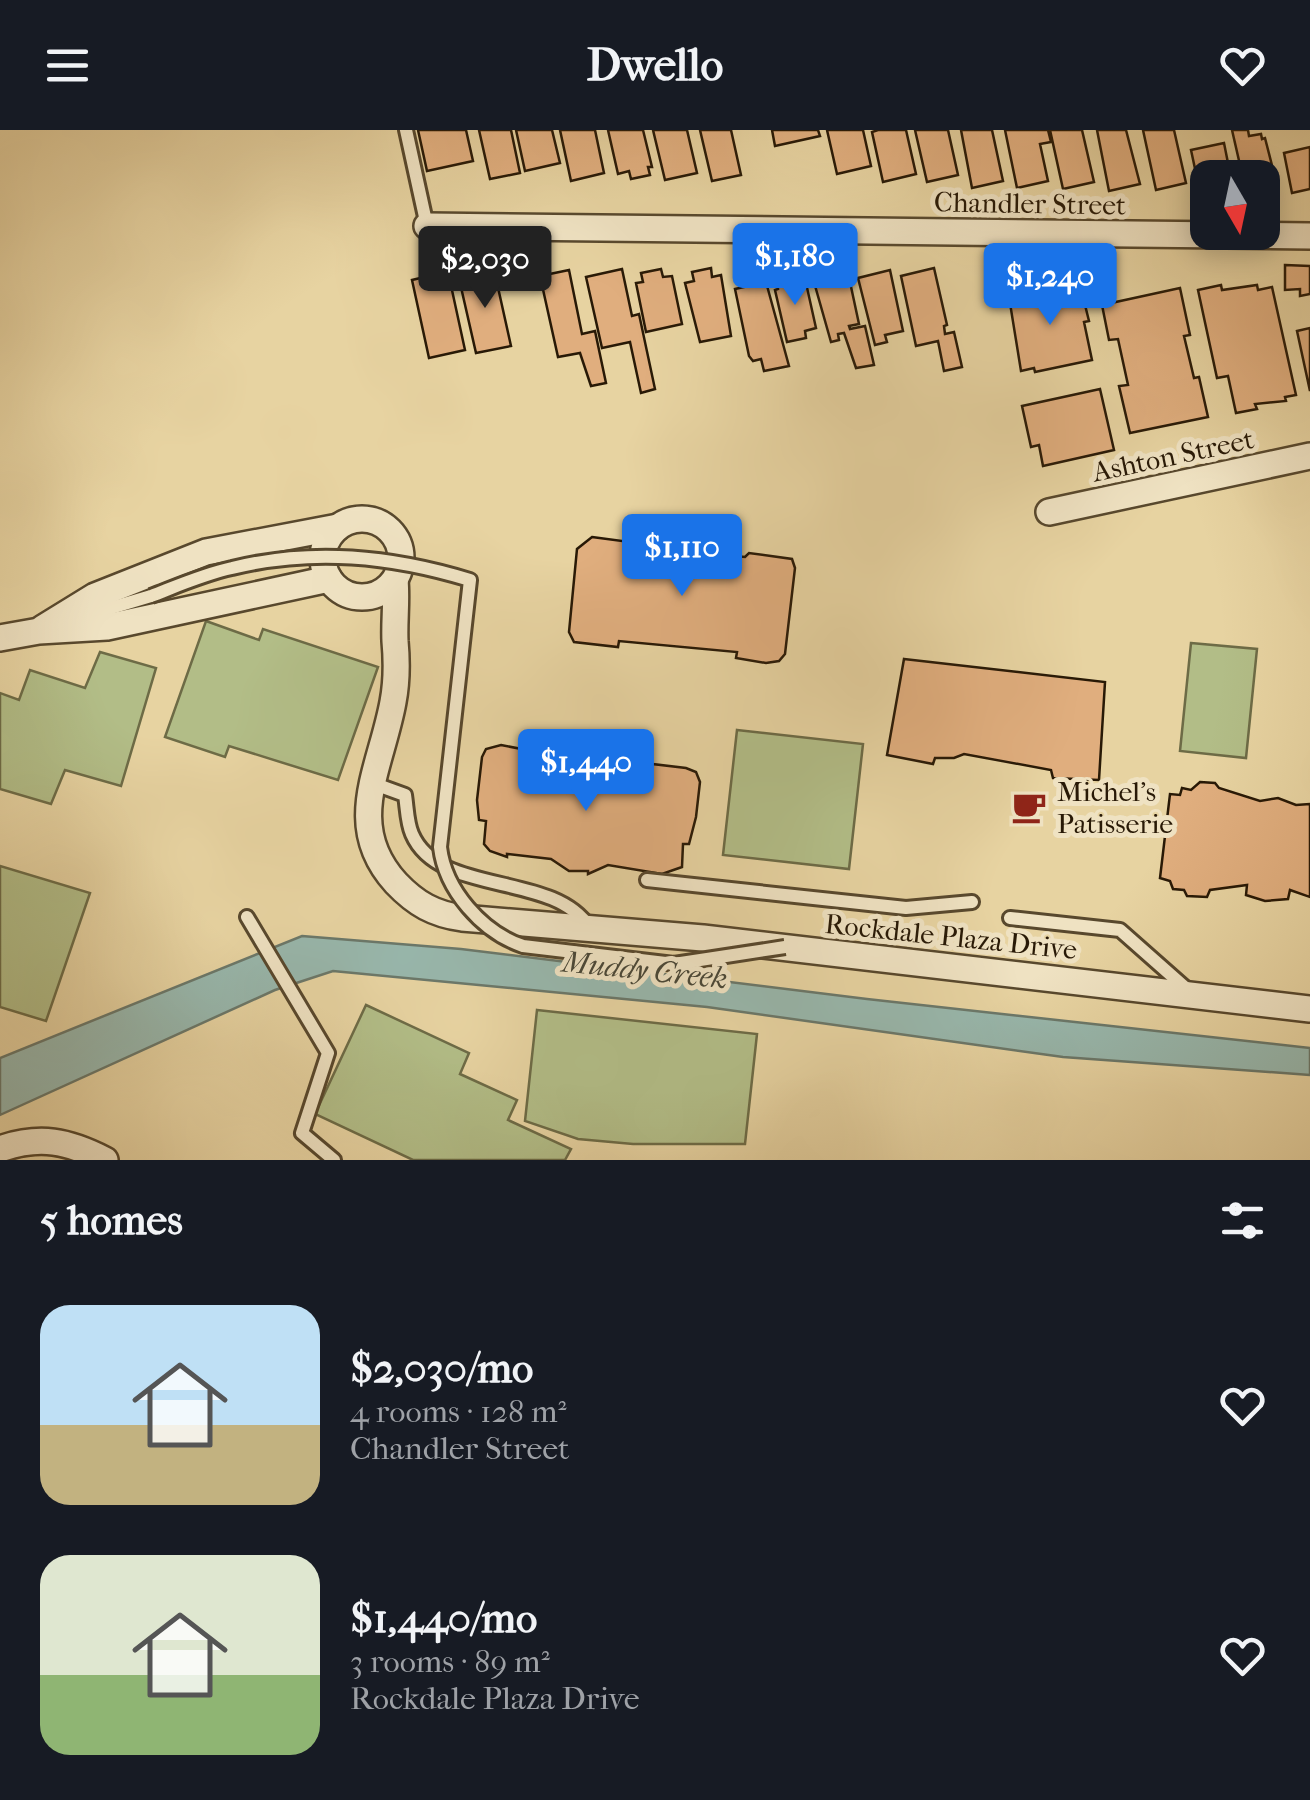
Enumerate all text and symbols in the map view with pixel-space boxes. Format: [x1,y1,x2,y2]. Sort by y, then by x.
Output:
icon: menu [40,38,95,93]
icon: heart [1215,38,1270,93]
text: Dwello [587,39,723,92]
north arrow [1190,160,1280,250]
map controls [1190,160,1280,250]
street label: Chandler Street [934,185,1126,222]
pin: $1,180 [714,223,876,308]
pin: $2,030 [404,226,566,311]
text: $1,180 [755,237,835,274]
text: $2,030 [440,240,530,277]
pin: $1,240 [969,243,1131,328]
text: $1,240 [1006,257,1094,294]
street label: Ashton Street [1088,422,1257,489]
pin: $1,110 [601,514,763,599]
text: $1,110 [644,528,720,565]
pin: $1,440 [505,729,667,814]
text: $1,440 [540,743,632,780]
place label: Michel's Patisserie [1057,775,1173,840]
cafe icon: Michel's Patisserie [1010,788,1048,826]
street label: Rockdale Plaza Drive [823,907,1079,966]
water label: Muddy Creek [559,944,729,997]
icon: filters [1215,1193,1270,1248]
text: 5 homes [40,1196,183,1245]
text: $2,030/mo [350,1344,533,1393]
icon: home [120,1345,240,1465]
icon: heart [1215,1378,1270,1433]
text: 4 rooms · 128 m² [350,1393,567,1430]
text: Chandler Street [350,1430,570,1467]
text: $1,440/mo [350,1594,537,1643]
icon: home [120,1595,240,1715]
icon: heart [1215,1628,1270,1683]
text: 3 rooms · 89 m² [350,1643,550,1680]
text: Rockdale Plaza Drive [350,1680,640,1717]

